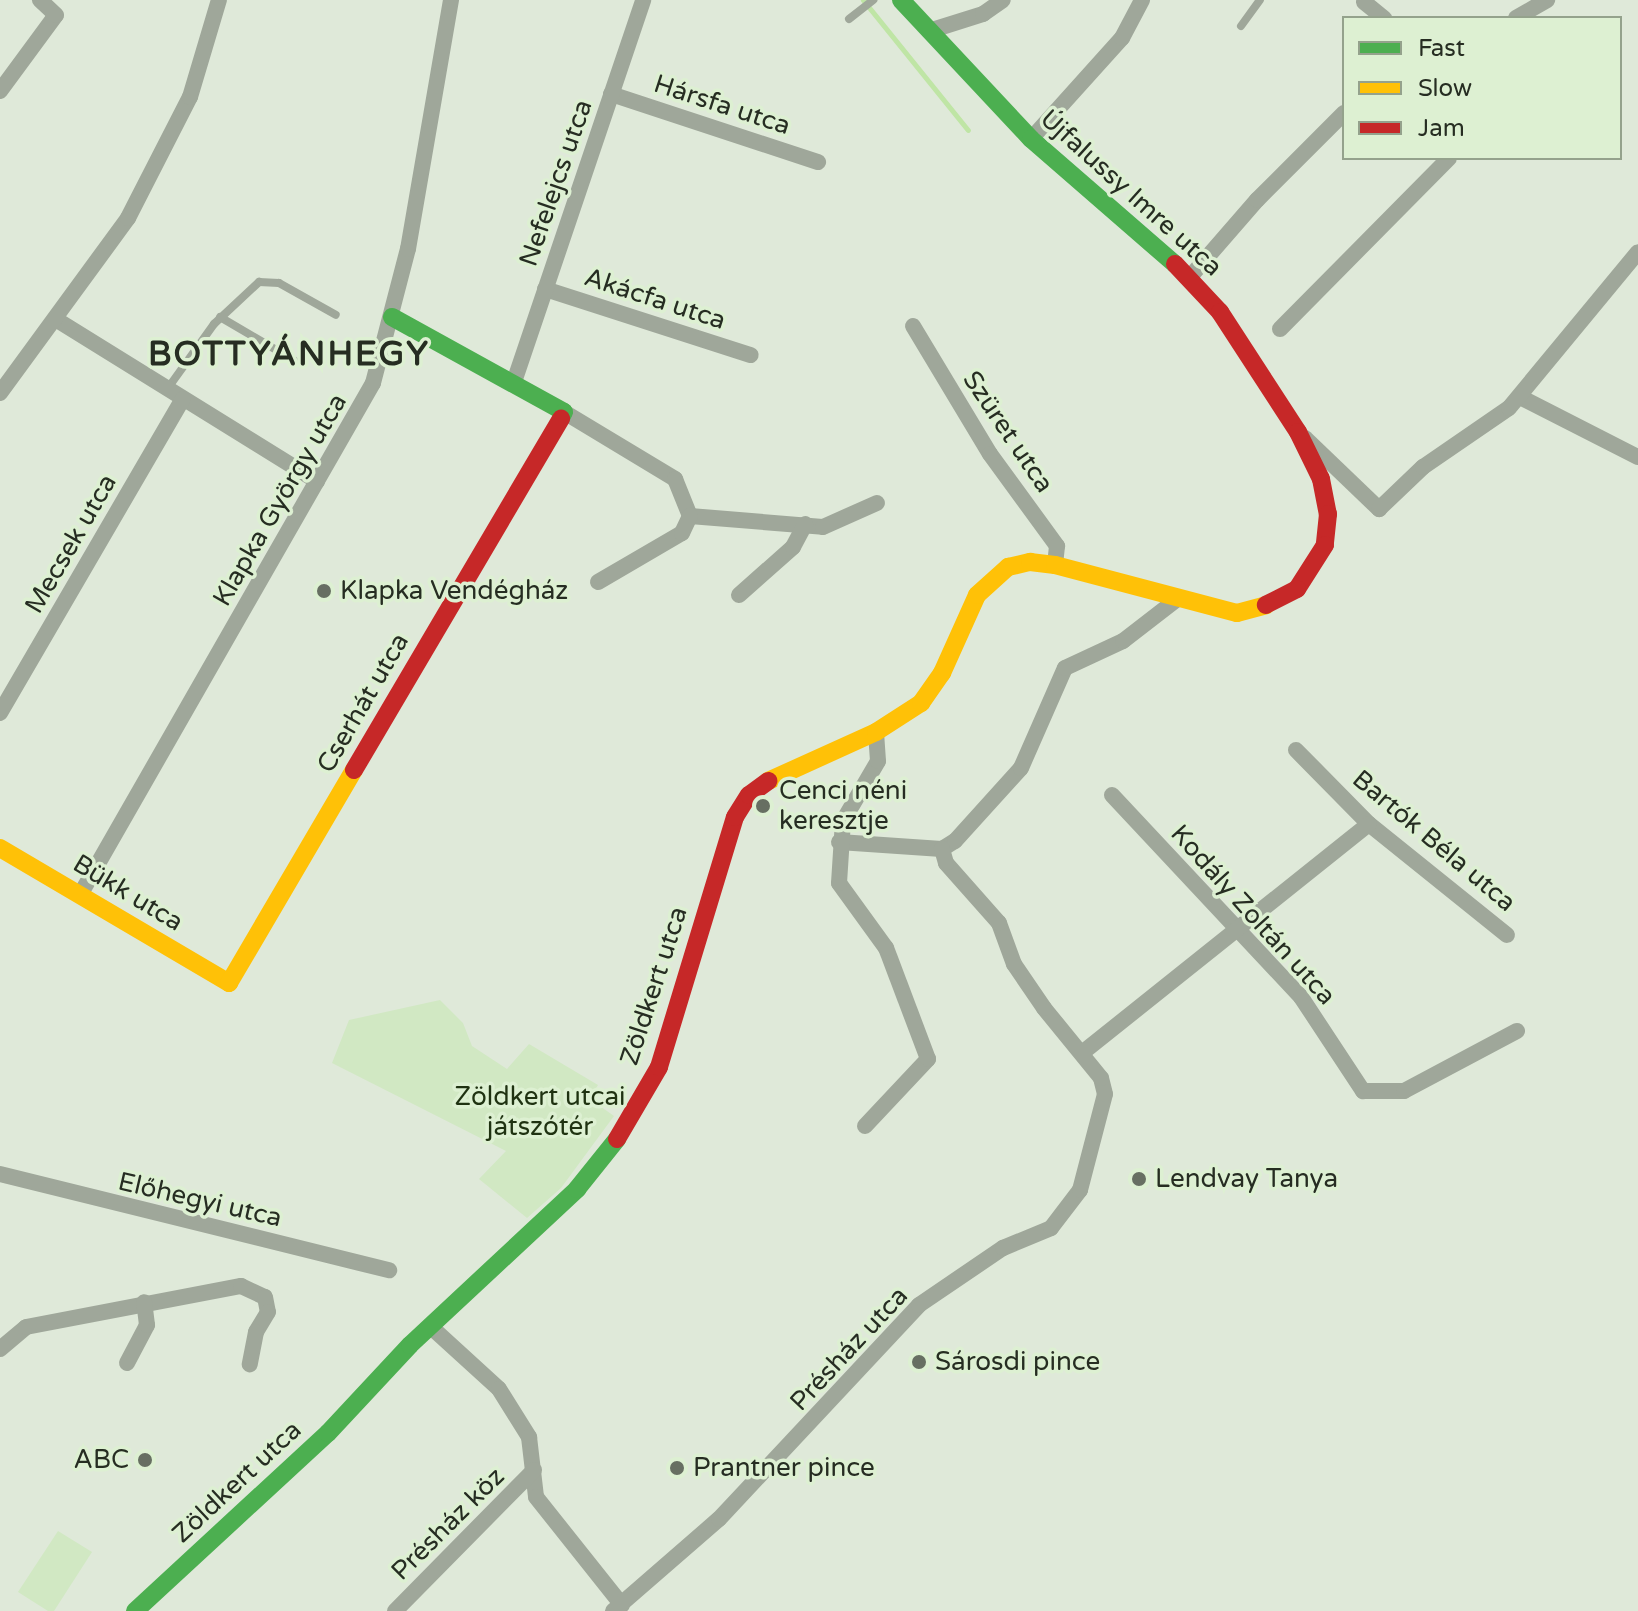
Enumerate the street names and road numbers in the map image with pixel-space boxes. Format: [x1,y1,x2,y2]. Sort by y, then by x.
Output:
street label: Hársfa utca [650,68,794,142]
street label: Nefelejcs utca [513,96,599,270]
street label: Újfalussy Imre utca [1034,103,1228,283]
street label: Akácfa utca [580,262,730,336]
street label: Szüret utca [956,365,1060,499]
street label: Klapka György utca [206,388,354,612]
street label: Mecsek utca [19,469,123,619]
street label: Cserhát utca [311,628,415,778]
street label: Bartók Béla utca [1346,764,1522,918]
street label: Kodály Zoltán utca [1164,819,1342,1011]
street label: Bükk utca [67,848,189,938]
street label: Zöldkert utca [614,903,694,1069]
street label: Előhegyi utca [115,1166,285,1234]
street label: Présház utca [784,1280,914,1418]
street label: Zöldkert utca [166,1414,308,1550]
street label: Présház köz [385,1461,511,1587]

